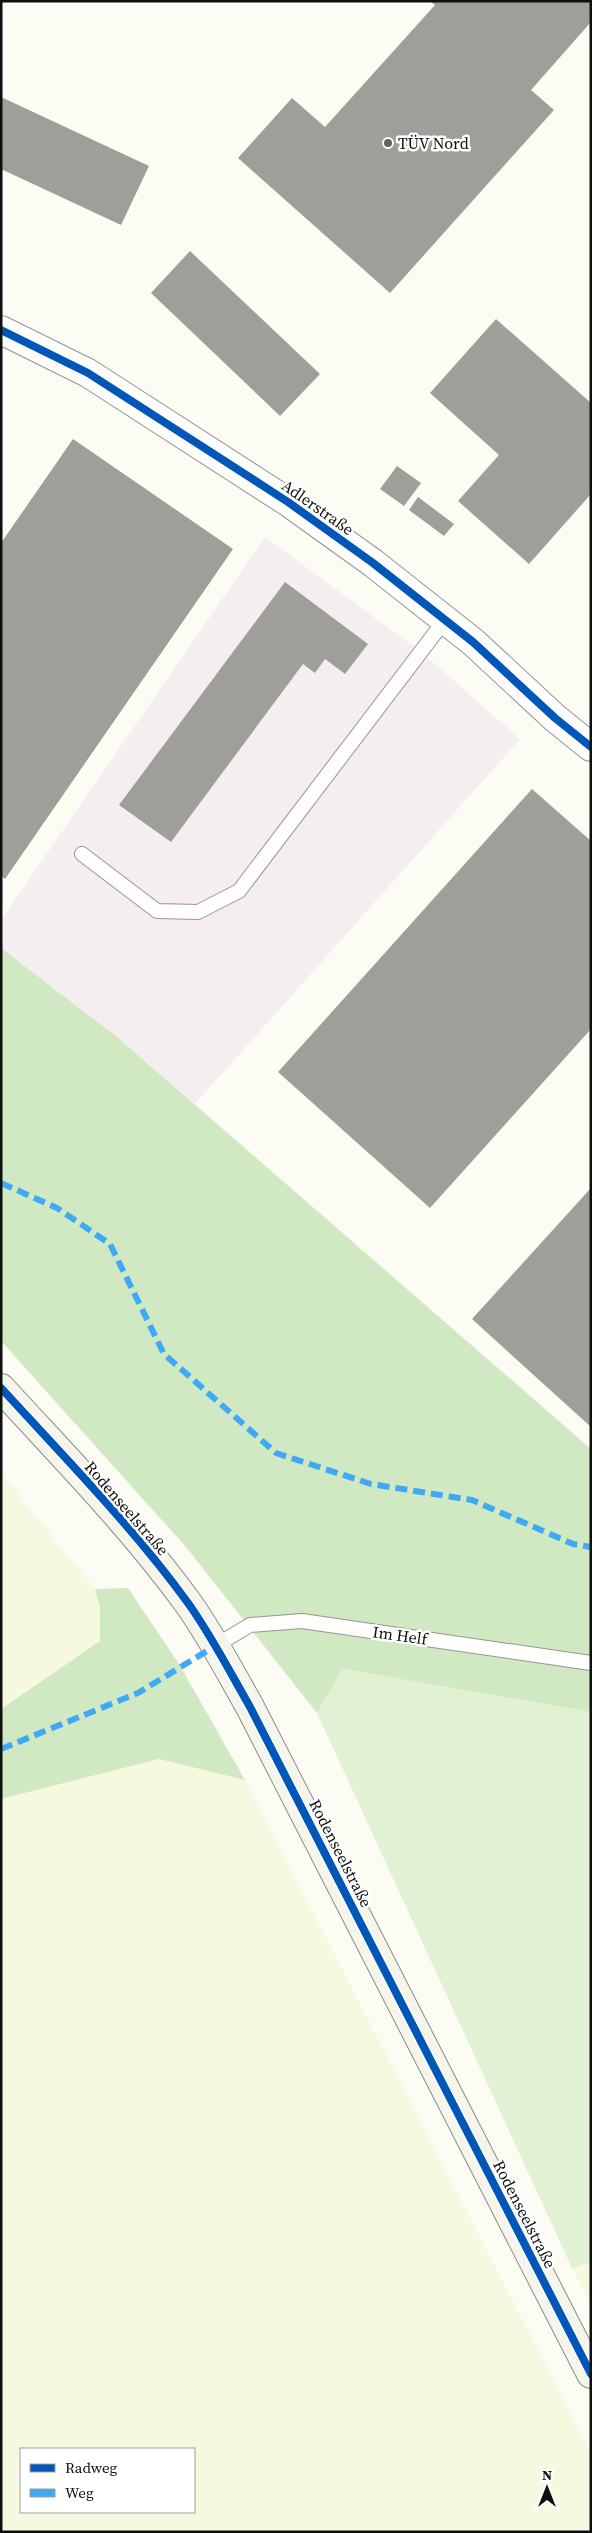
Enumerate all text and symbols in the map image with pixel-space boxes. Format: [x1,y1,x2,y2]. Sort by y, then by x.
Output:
place label: TÜV Nord [398,132,469,154]
marker: TÜV Nord [382,137,394,149]
street label: Adlerstraße [278,474,358,540]
street label: Rodenseelstraße [80,1456,174,1560]
street label: Im Helf [371,1620,430,1650]
street label: Rodenseelstraße [304,1795,378,1911]
street label: Rodenseelstraße [488,2156,562,2272]
legend [20,2448,195,2513]
text: Radweg [65,2457,118,2478]
north arrow [522,2463,572,2513]
text: N [542,2465,552,2485]
text: Weg [65,2482,94,2503]

